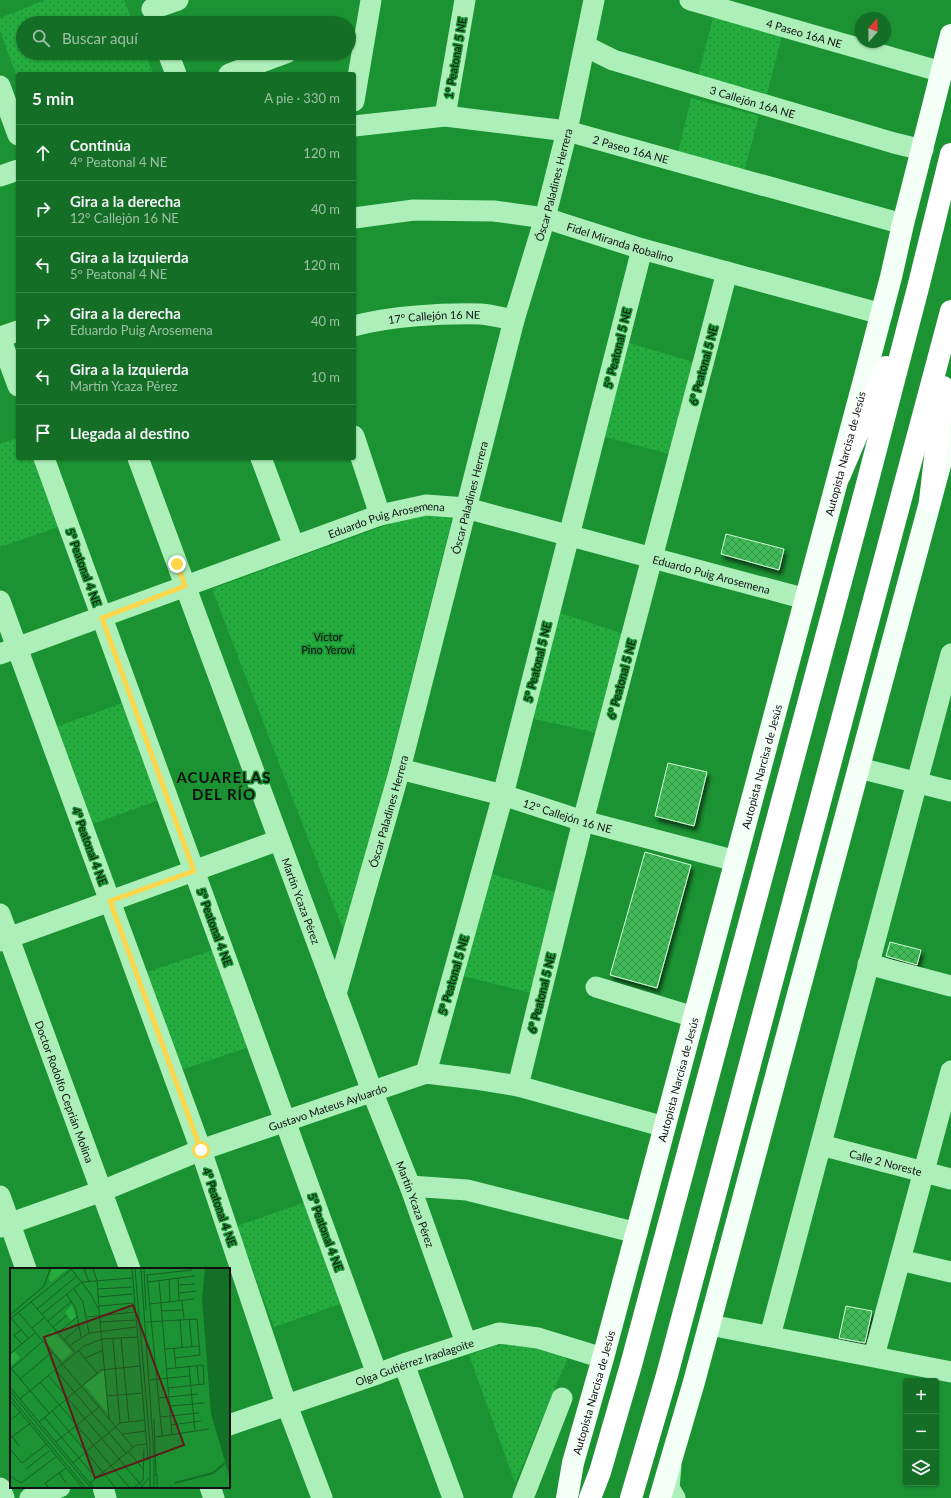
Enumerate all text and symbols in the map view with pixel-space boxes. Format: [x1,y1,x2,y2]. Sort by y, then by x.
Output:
north arrow [855,12,891,48]
search box [16,16,356,60]
street label: 1º Peatonal 5 NE [441,16,469,100]
street label: 4 Paseo 16A NE [765,16,844,50]
icon: search [30,27,52,49]
text: Buscar aquí [62,29,138,47]
street label: 3 Callejón 16A NE [708,83,797,120]
text: 5 min [32,88,74,109]
text: A pie · 330 m [264,90,340,106]
street label: Óscar Paladines Herrera [532,127,574,243]
street label: 2 Paseo 16A NE [592,132,671,165]
text: Continúa [70,136,131,154]
icon: ahead [32,142,54,164]
text: 120 m [303,145,340,161]
text: 4º Peatonal 4 NE [70,154,167,170]
text: Gira a la derecha [70,192,181,210]
icon: right [32,198,54,220]
text: 40 m [311,201,340,217]
text: 12° Callejón 16 NE [70,210,179,226]
street label: Fidel Miranda Robalino [565,219,675,264]
text: Gira a la izquierda [70,248,189,266]
icon: left [32,254,54,276]
text: 120 m [303,257,340,273]
text: 5º Peatonal 4 NE [70,266,167,282]
text: Gira a la derecha [70,304,181,322]
street label: 17° Callejón 16 NE [387,307,480,326]
street label: 5º Peatonal 5 NE [601,307,633,389]
icon: right [32,310,54,332]
text: 40 m [311,313,340,329]
text: Eduardo Puig Arosemena [70,322,213,338]
street label: 6º Peatonal 5 NE [686,324,720,406]
text: Gira a la izquierda [70,360,189,378]
icon: left [32,366,54,388]
text: 10 m [311,369,340,385]
text: Martín Ycaza Pérez [70,378,178,394]
street label: Autopista Narcisa de Jesús [822,389,867,517]
icon: arrive [32,422,54,444]
text: Llegada al destino [70,424,190,442]
street label: Óscar Paladines Herrera [448,440,490,555]
street label: Eduardo Puig Arosemena [326,498,445,540]
street label: 5º Peatonal 4 NE [64,526,104,608]
street label: Eduardo Puig Arosemena [651,552,772,596]
route end [168,555,186,573]
street label: 5º Peatonal 5 NE [521,621,553,703]
park label: Víctor Pino Yerovi [301,630,355,656]
street label: 6º Peatonal 5 NE [604,638,638,720]
street label: Autopista Narcisa de Jesús [738,703,784,830]
street label: Óscar Paladines Herrera [366,754,410,869]
district label: ACUARELAS DEL RÍO [175,768,272,803]
street label: 12° Callejón 16 NE [522,796,613,835]
street label: 4º Peatonal 4 NE [70,805,110,887]
street label: Martín Ycaza Pérez [280,856,324,946]
street label: 5º Peatonal 4 NE [195,886,235,968]
street label: 5º Peatonal 5 NE [435,934,471,1016]
street label: 6º Peatonal 5 NE [525,952,557,1034]
street label: Autopista Narcisa de Jesús [655,1016,700,1143]
street label: Doctor Rodolfo Ceprián Molina [33,1018,97,1164]
street label: Gustavo Mateus Ayluardo [267,1080,388,1133]
route start [192,1141,210,1159]
street label: Calle 2 Noreste [848,1146,924,1178]
street label: Martín Ycaza Pérez [394,1159,438,1249]
street label: 4º Peatonal 4 NE [200,1166,240,1248]
street label: 5º Peatonal 4 NE [306,1191,346,1273]
inset map [10,1268,230,1488]
street label: Autopista Narcisa de Jesús [569,1329,617,1456]
street label: Olga Gutiérrez Iraolagoite [353,1335,475,1388]
map controls [903,1378,939,1486]
button: + [903,1378,939,1414]
button: − [903,1414,939,1450]
button: layers [903,1450,939,1486]

